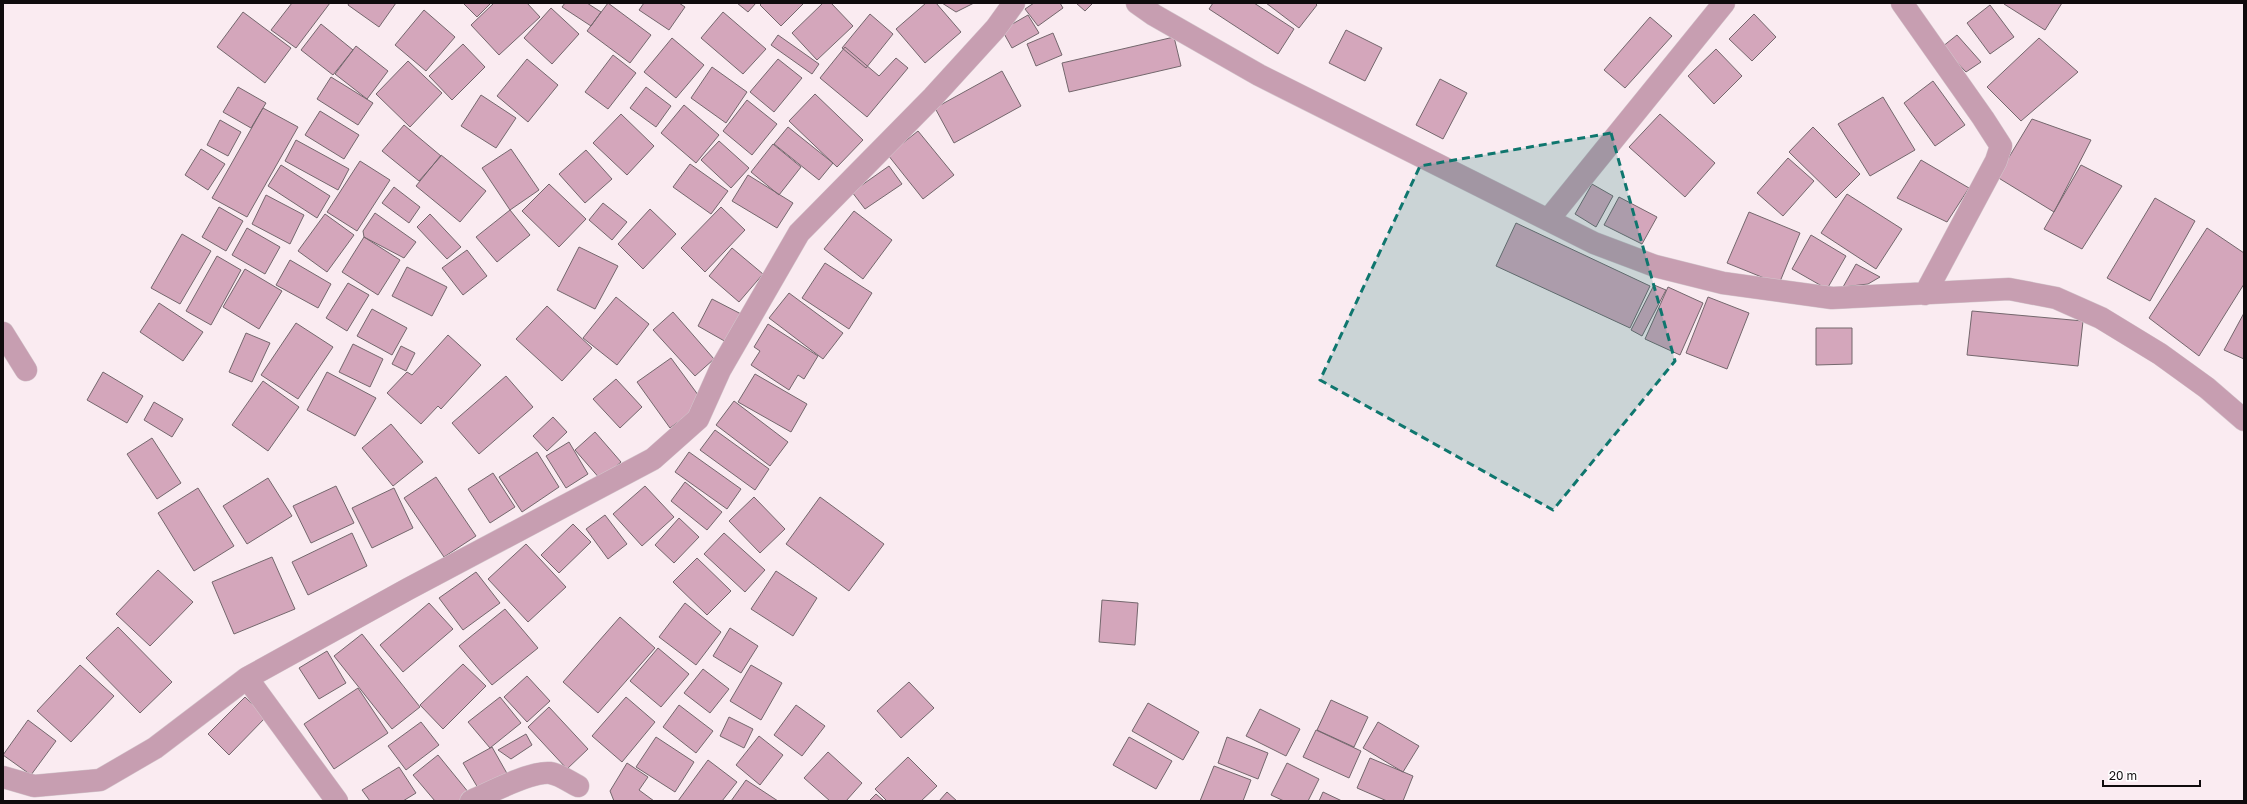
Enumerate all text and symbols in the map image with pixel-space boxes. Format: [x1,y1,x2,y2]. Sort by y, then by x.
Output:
scale bar [2103,762,2200,788]
text: 20 m [2109,768,2137,783]

